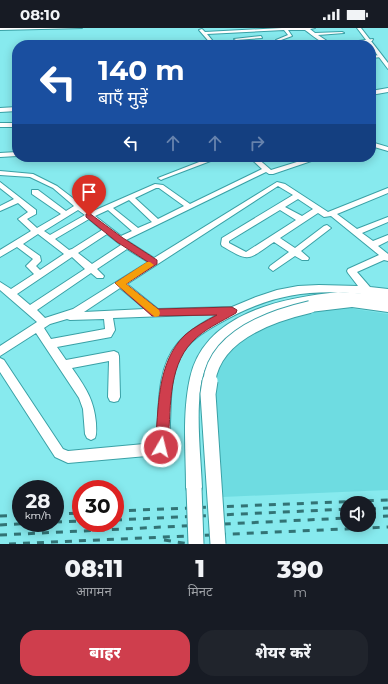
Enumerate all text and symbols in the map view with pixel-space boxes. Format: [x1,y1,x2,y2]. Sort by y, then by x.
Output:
text: 08:10 [20,5,60,24]
text: 140 m [98,53,185,87]
icon: left [32,56,84,108]
text: बाएँ मुड़ें [98,87,148,109]
icon: left [120,132,142,154]
icon: ahead [162,132,184,154]
icon: ahead [204,132,226,154]
icon: right [246,132,268,154]
pin [72,175,106,216]
icon: arrive [78,181,100,203]
position arrow [140,426,182,468]
speed limit sign: 30 [72,480,124,532]
text: 28 [26,489,51,513]
map controls [340,496,376,532]
button: sound [340,496,376,532]
text: km/h [25,509,51,522]
text: 08:11 [64,554,123,583]
text: 1 [195,554,205,583]
text: 390 [277,555,324,584]
text: आगमन [76,583,112,599]
text: मिनट [188,583,213,599]
text: m [293,584,307,600]
button: बाहर [20,630,190,676]
button: शेयर करें [198,630,368,676]

